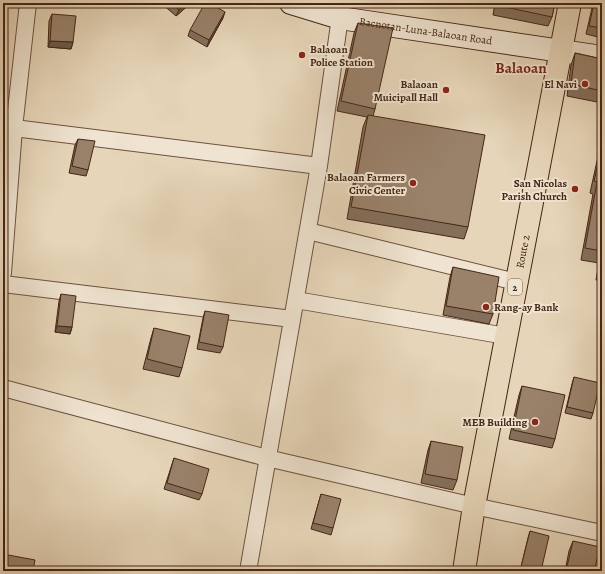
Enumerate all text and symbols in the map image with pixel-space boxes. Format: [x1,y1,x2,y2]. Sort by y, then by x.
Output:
street label: Bacnotan-Luna-Balaoan Road [358,14,493,49]
place label: Balaoan Police Station [310,42,373,70]
marker: Balaoan Police Station [297,50,307,60]
district label: Balaoan [495,58,547,78]
place label: Balaoan Muicipall Hall [374,77,438,105]
place label: El Navi [544,77,577,92]
marker: El Navi [580,79,590,89]
marker: Balaoan Muicipall Hall [441,85,451,95]
place label: Balaoan Farmers Civic Center [327,170,406,198]
place label: San Nicolas Parish Church [502,176,568,204]
marker: Balaoan Farmers Civic Center [408,178,418,188]
marker: San Nicolas Parish Church [570,184,580,194]
street label: Route 2 [513,233,534,269]
road number: 2 [508,279,522,295]
place label: Rang-ay Bank [494,300,558,315]
marker: Rang-ay Bank [481,302,491,312]
place label: MEB Building [462,415,527,430]
marker: MEB Building [530,417,540,427]

